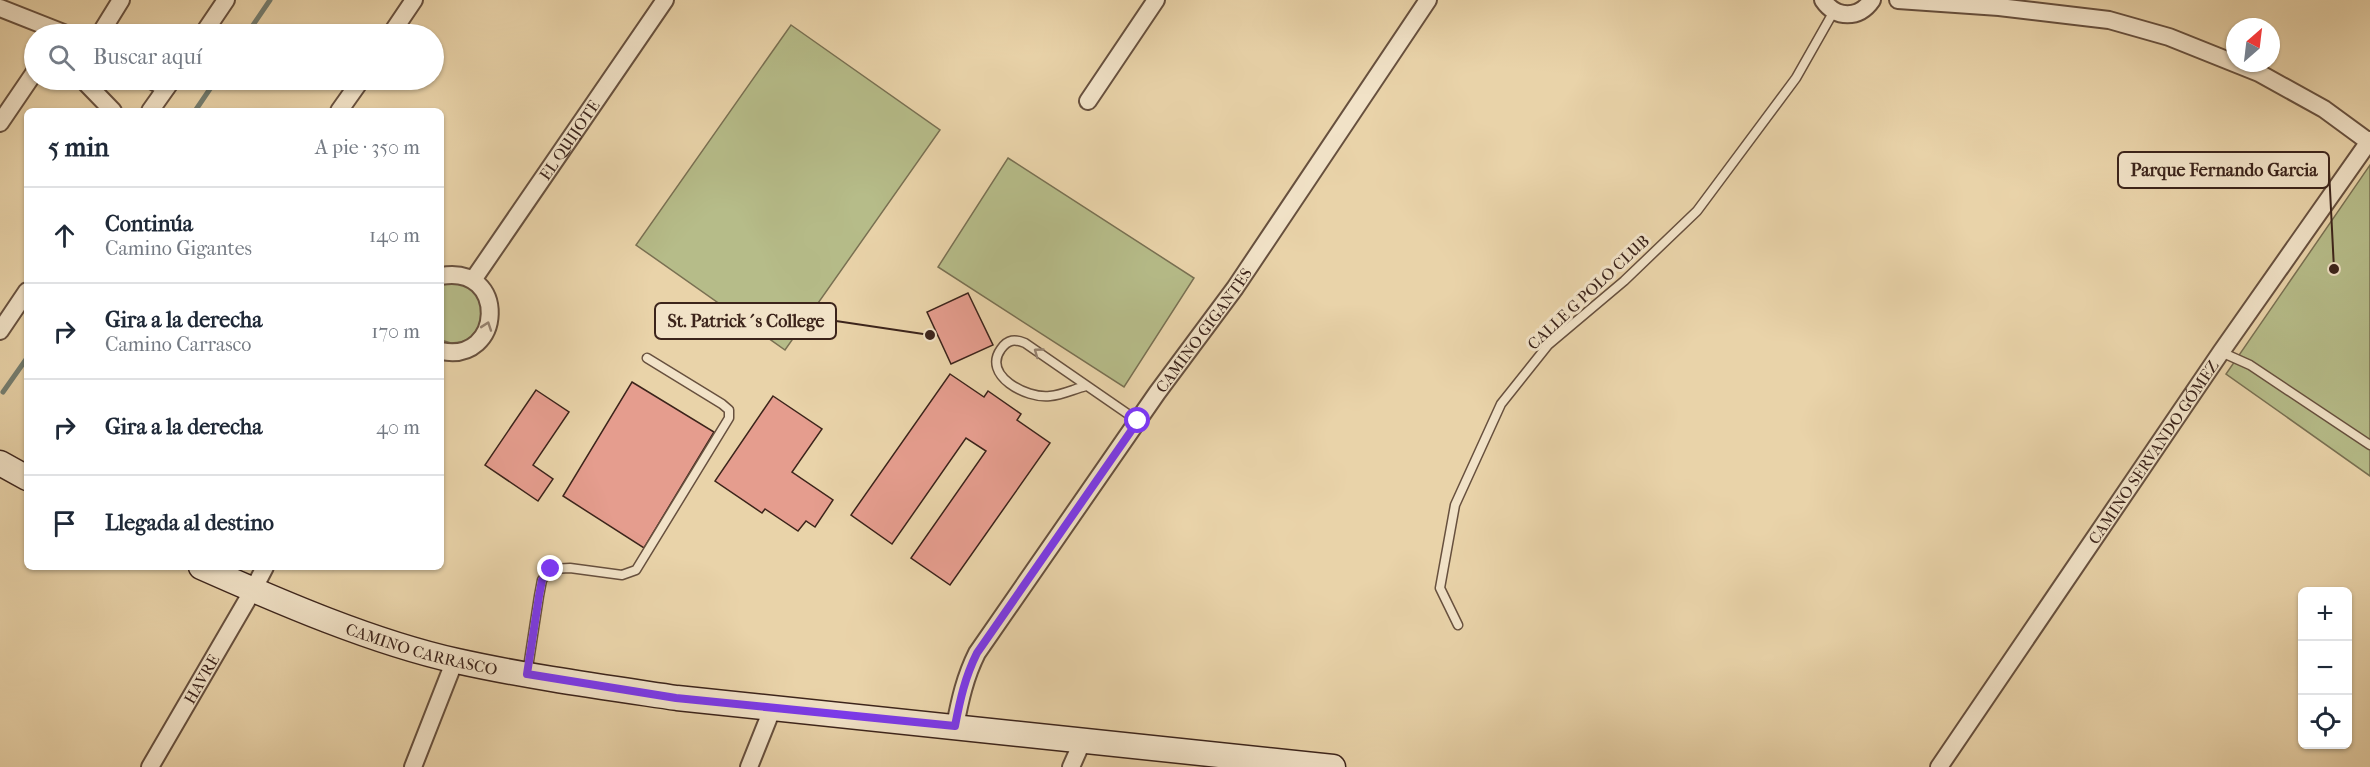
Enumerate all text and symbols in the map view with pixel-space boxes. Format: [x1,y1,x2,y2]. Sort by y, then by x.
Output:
north arrow [2226,18,2280,72]
search box [24,24,444,90]
icon: search [45,41,78,74]
text: Buscar aquí [93,44,202,70]
street label: EL QUIJOTE [535,96,604,184]
text: 5 min [48,132,109,163]
text: A pie · 350 m [315,136,420,159]
callout: Parque Fernando Garcia [2118,152,2329,188]
text: Parque Fernando Garcia [2130,160,2318,181]
text: Continúa [105,211,193,237]
icon: ahead [48,219,81,252]
text: 140 m [369,224,420,247]
street label: CALLE G POLO CLUB [1524,231,1653,354]
text: Camino Gigantes [105,237,252,260]
street label: CAMINO GIGANTES [1152,264,1256,396]
callout: St. Patrick´s College [655,303,836,339]
text: Gira a la derecha [105,307,262,333]
text: St. Patrick´s College [668,311,825,332]
icon: right [48,315,81,348]
text: 170 m [371,320,420,343]
one-way arrow [480,322,492,332]
text: Camino Carrasco [105,333,252,356]
one-way arrow [1034,348,1045,359]
street label: CAMINO SERVANDO GÓMEZ [2084,356,2223,548]
route start [1124,407,1150,433]
icon: right [48,411,81,444]
text: Gira a la derecha [105,414,262,440]
text: 40 m [376,416,420,439]
icon: arrive [48,507,81,540]
text: Llegada al destino [105,510,274,536]
route end [537,555,563,581]
map controls [2298,587,2352,749]
button: + [2298,587,2352,641]
street label: CAMINO CARRASCO [343,619,499,679]
button: − [2298,641,2352,695]
street label: HAVRE [180,651,224,707]
button: locate [2298,695,2352,749]

